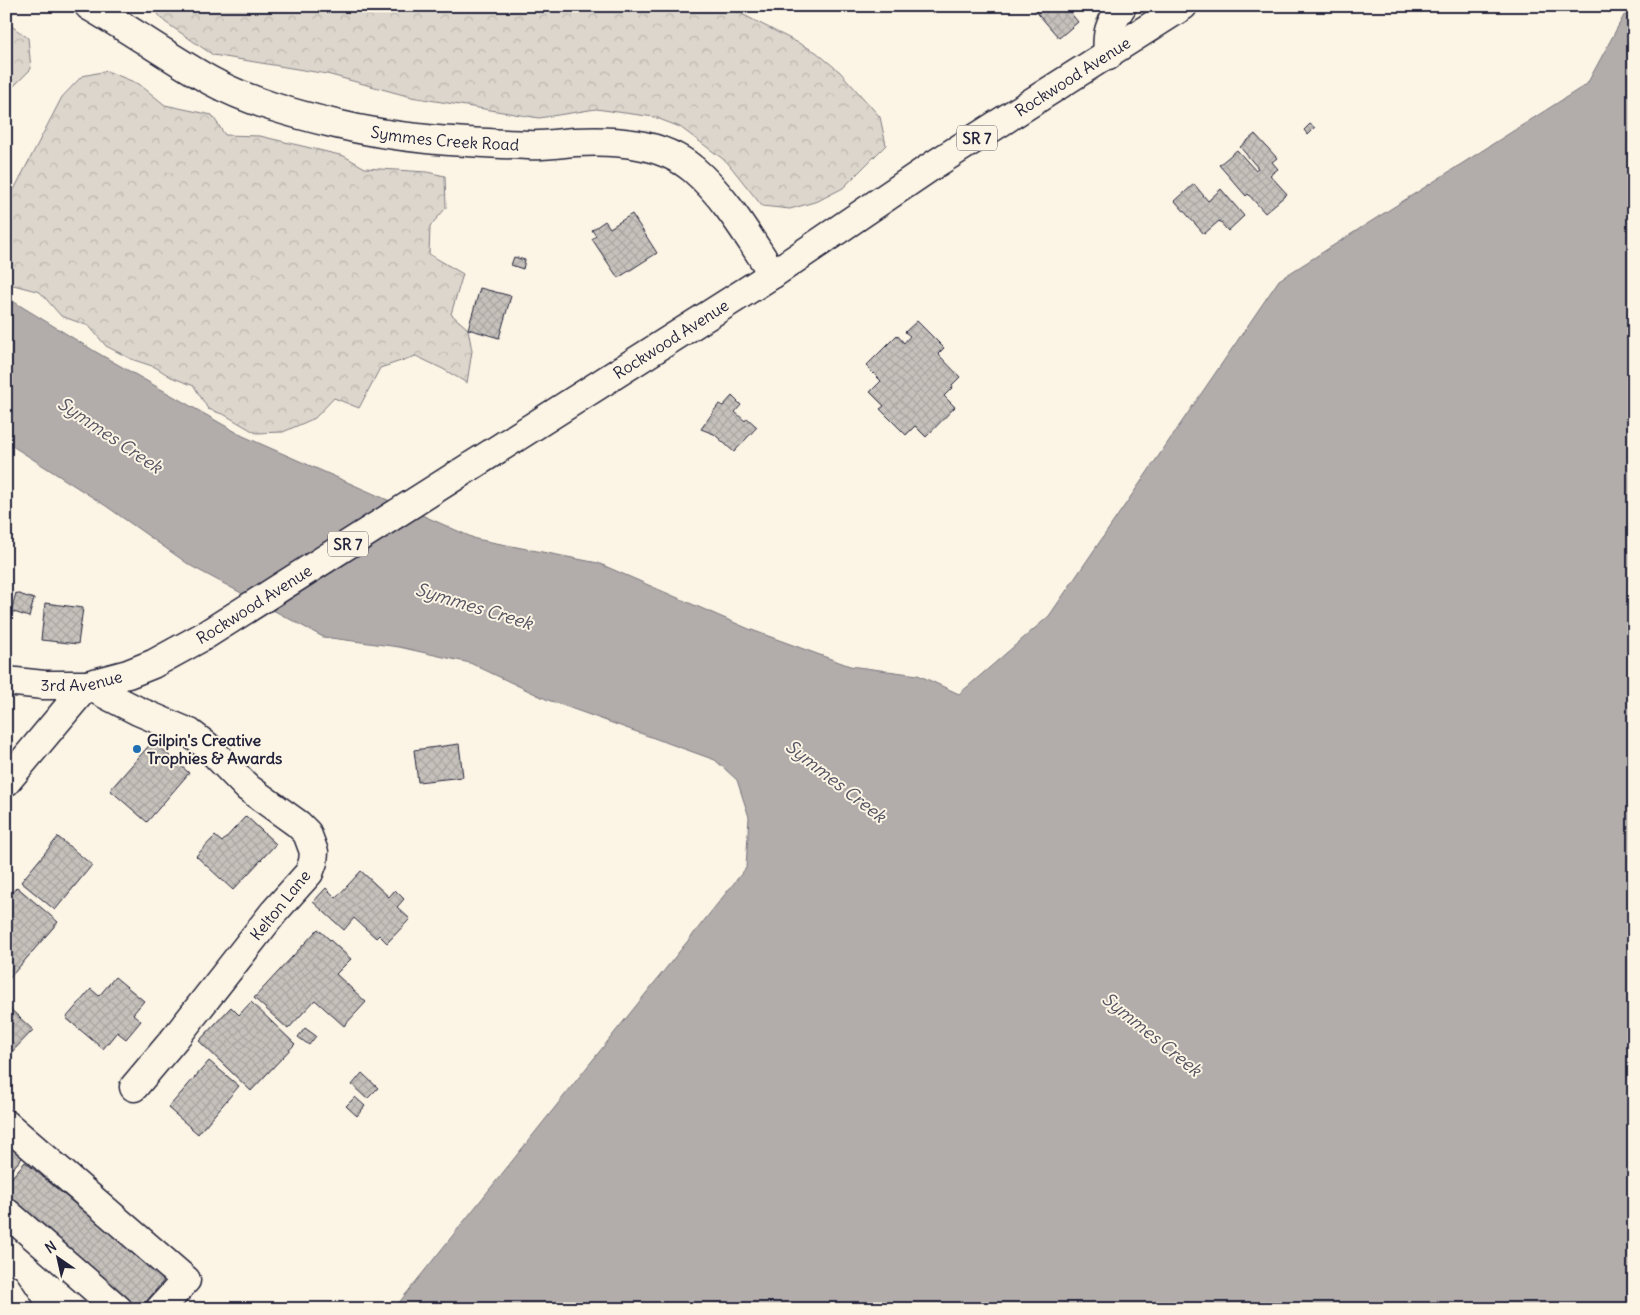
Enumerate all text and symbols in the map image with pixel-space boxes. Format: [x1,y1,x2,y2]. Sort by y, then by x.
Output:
street label: Rockwood Avenue [1011,32,1134,121]
street label: Symmes Creek Road [369,122,520,155]
road number: SR 7 [957,126,997,150]
street label: Rockwood Avenue [609,295,732,383]
water label: Symmes Creek [53,392,168,479]
road number: SR 7 [328,532,368,556]
street label: Rockwood Avenue [193,560,315,648]
water label: Symmes Creek [413,577,537,635]
street label: 3rd Avenue [41,666,124,695]
place label: Gilpin's Creative Trophies & Awards [147,730,282,769]
water label: Symmes Creek [781,735,892,828]
marker: Gilpin's Creative Trophies & Awards [131,743,143,755]
street label: Kelton Lane [246,866,314,944]
water label: Symmes Creek [1098,987,1208,1082]
north arrow [32,1232,82,1282]
text: N [42,1237,60,1257]

